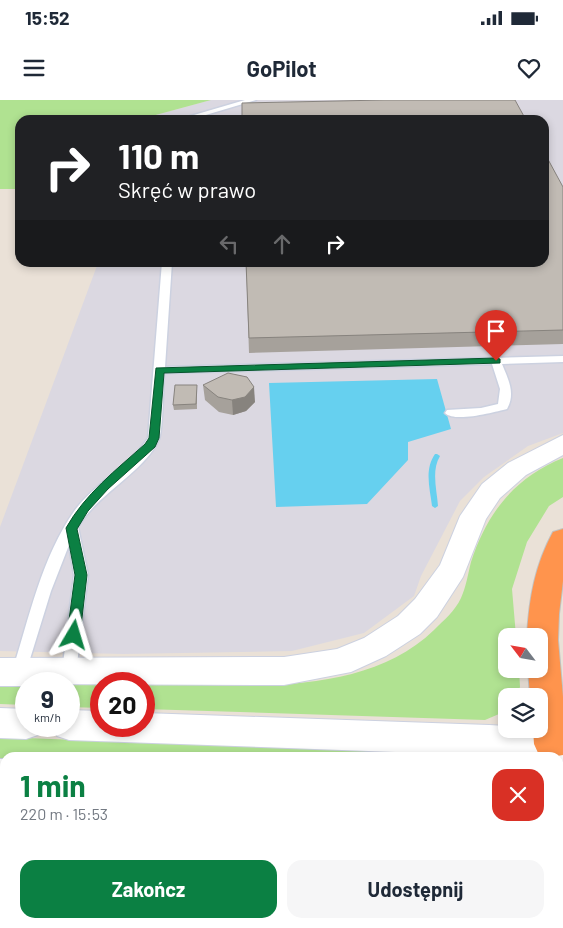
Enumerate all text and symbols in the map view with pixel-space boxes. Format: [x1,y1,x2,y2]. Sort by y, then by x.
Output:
text: 15:52 [25,6,70,29]
icon: menu [20,54,48,82]
icon: heart [515,54,543,82]
text: GoPilot [246,55,317,81]
text: 110 m [118,134,199,176]
icon: right [35,135,100,200]
text: Skręć w prawo [118,176,256,202]
icon: left [215,230,243,258]
icon: ahead [268,230,296,258]
icon: right [321,230,349,258]
pin [475,310,517,361]
icon: arrive [482,317,510,345]
position arrow [47,608,99,660]
north arrow [498,628,548,678]
map controls [498,628,548,738]
speed limit sign: 20 [90,672,155,737]
text: 9 [41,683,54,713]
button: layers [498,688,548,738]
text: km/h [34,710,61,724]
text: 1 min [20,767,86,803]
button: close [492,769,544,821]
text: 220 m · 15:53 [20,804,108,823]
button: Zakończ [20,860,277,918]
button: Udostępnij [287,860,544,918]

